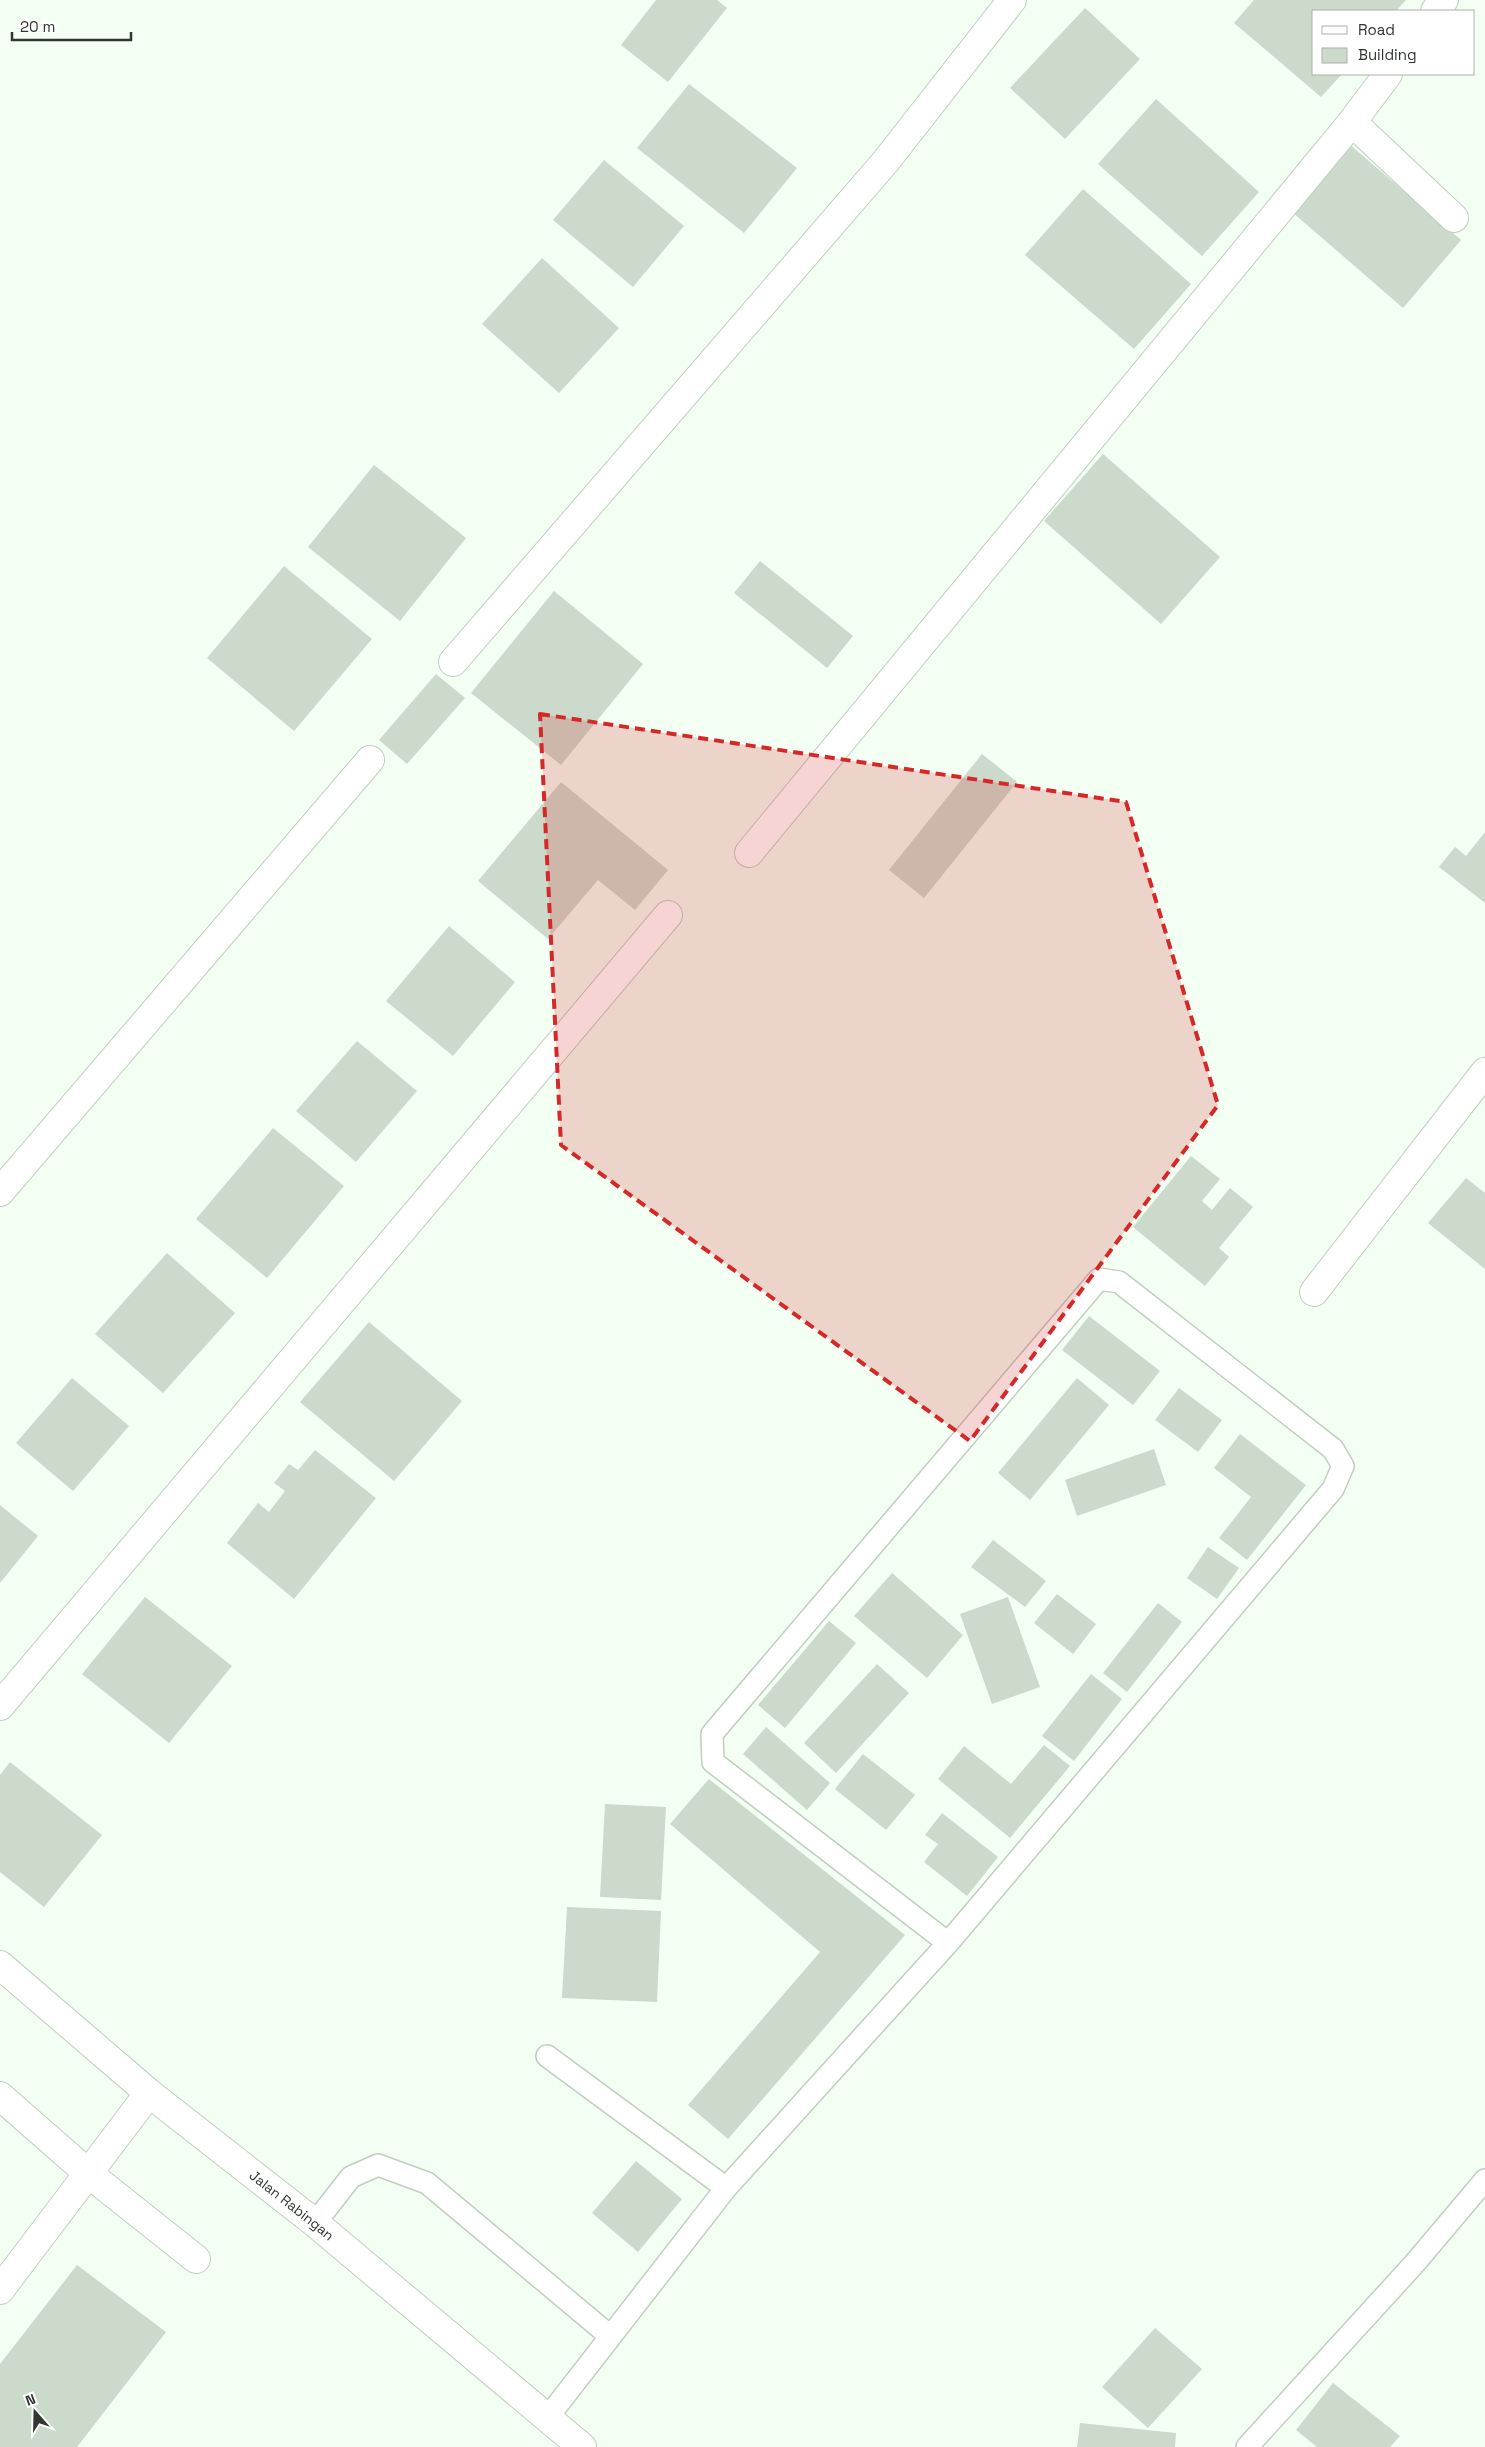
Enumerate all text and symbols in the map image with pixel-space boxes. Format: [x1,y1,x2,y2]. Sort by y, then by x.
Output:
scale bar [12,10,131,42]
legend [1312,10,1475,75]
text: 20 m [20,17,55,36]
text: Road [1358,20,1395,39]
text: Building [1358,45,1417,64]
street label: Jalan Rabingan [246,2166,338,2244]
north arrow [10,2387,60,2437]
text: N [23,2390,38,2410]

